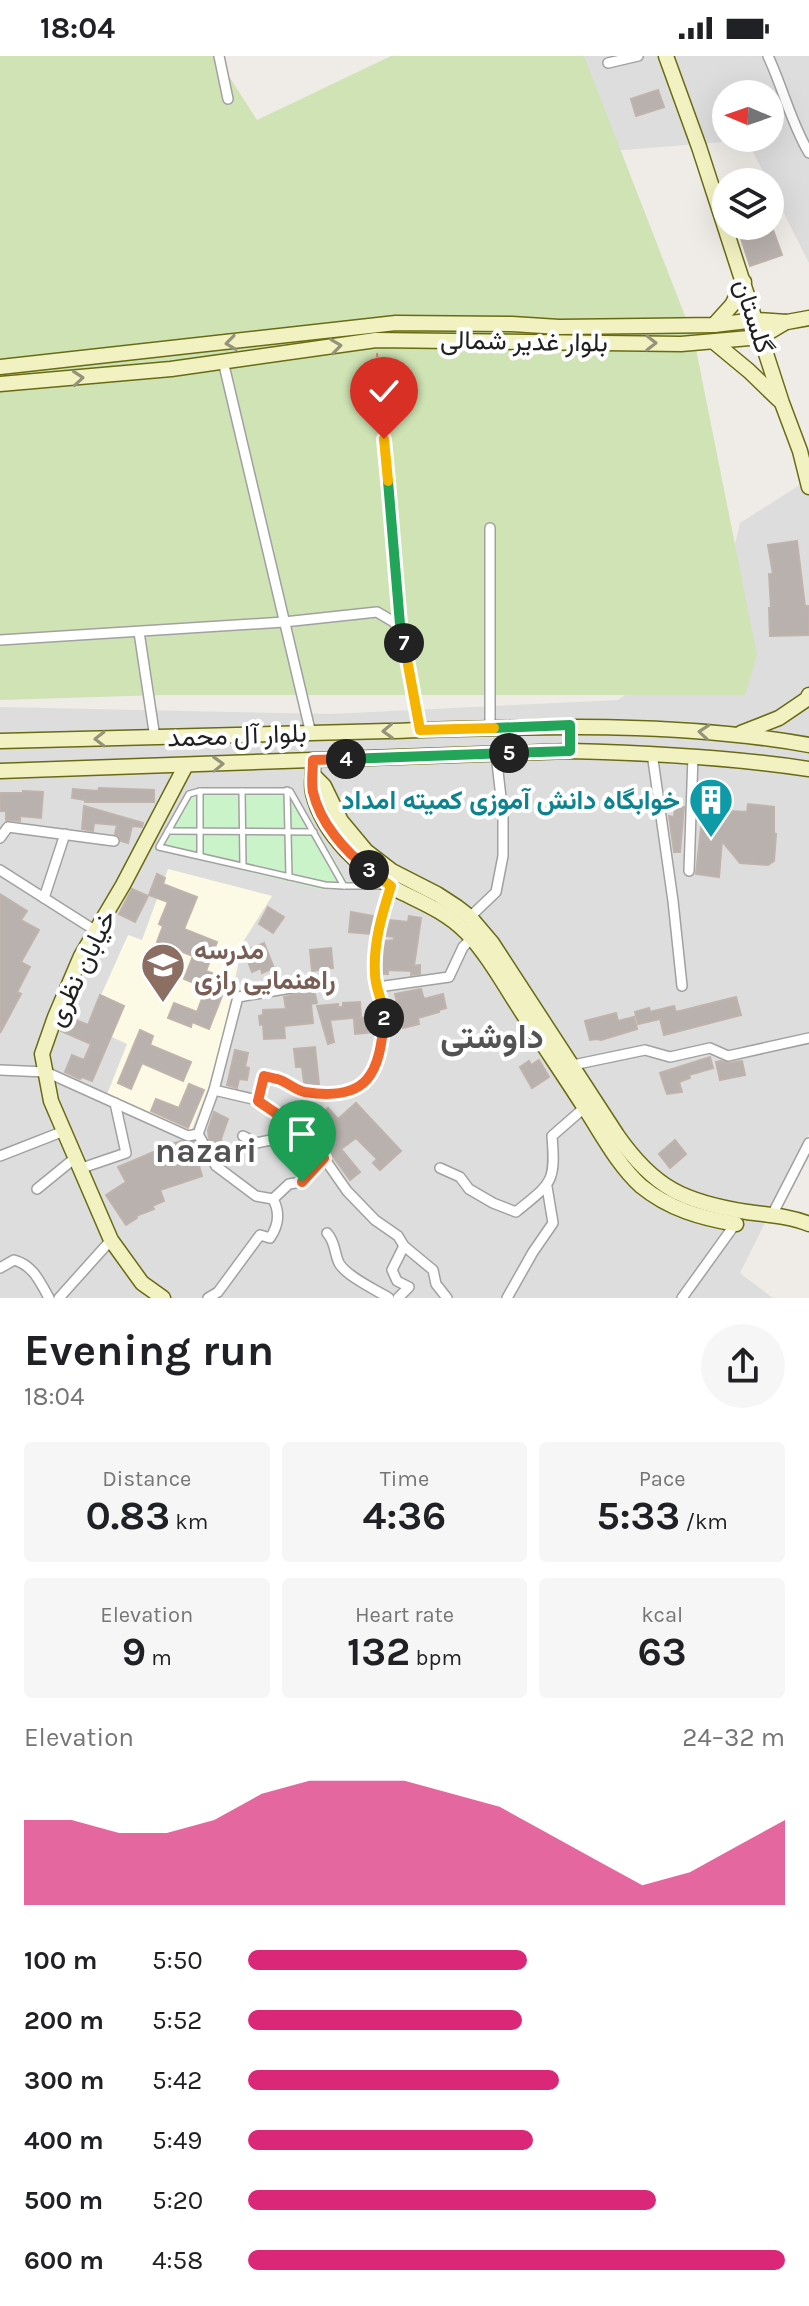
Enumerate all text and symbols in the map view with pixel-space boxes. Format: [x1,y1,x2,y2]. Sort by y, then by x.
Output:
text: 18:04 [40,10,115,46]
north arrow [712,80,784,152]
map controls [712,80,784,240]
button: layers [712,168,784,240]
street label: گلستان [727,275,780,357]
street label: بلوار غدیر شمالی [440,325,608,358]
one-way arrow [224,334,238,351]
one-way arrow [645,334,658,352]
one-way arrow [329,338,343,355]
pin [350,357,418,439]
one-way arrow [72,369,85,386]
icon: check [362,369,406,413]
pin: 7 [384,623,424,663]
text: 7 [399,630,409,656]
street label: بلوار آل محمد [167,718,307,753]
one-way arrow [381,723,394,740]
one-way arrow [697,723,710,740]
one-way arrow [93,730,106,748]
pin: 5 [489,733,529,773]
pin: 4 [326,739,366,779]
text: 5 [503,740,515,766]
text: 4 [339,746,353,772]
one-way arrow [212,755,225,772]
building icon: خوابگاه دانش آموزی کمیته امداد [687,776,735,839]
place label: خوابگاه دانش آموزی کمیته امداد [341,785,680,816]
pin: 3 [349,850,389,890]
text: 3 [362,857,376,883]
street label: خیابان نظری [40,905,123,1031]
place label: مدرسه راهنمایی رازی [194,935,336,996]
school or university icon: مدرسه راهنمایی رازی [139,941,187,1004]
pin: 2 [364,998,404,1038]
text: 2 [377,1005,391,1031]
district label: داوشتی [440,1017,544,1057]
pin [268,1100,336,1182]
icon: arrive [280,1112,324,1156]
district label: nazari [155,1131,257,1171]
button: share [701,1324,785,1408]
text: Evening run [24,1325,274,1376]
text: 18:04 [24,1381,85,1412]
text: Distance [102,1466,191,1492]
text: Time [380,1466,429,1492]
text: Pace [639,1466,686,1492]
text: 0.83 [85,1492,170,1539]
text: 4:36 [363,1492,446,1539]
text: 5:33 [596,1492,680,1539]
text: km [170,1509,208,1535]
text: /km [680,1509,728,1535]
text: Elevation [100,1602,193,1628]
text: Heart rate [355,1602,454,1628]
text: kcal [641,1602,683,1628]
text: 9 [122,1628,146,1675]
text: 132 [347,1628,410,1675]
text: 63 [638,1628,687,1675]
text: m [146,1645,172,1671]
text: bpm [410,1645,462,1671]
text: Elevation [24,1722,134,1753]
text: 24–32 m [682,1722,785,1753]
text: 100 m [24,1945,97,1976]
text: 5:50 [152,1945,203,1976]
text: 200 m [24,2005,104,2036]
text: 5:52 [152,2005,202,2036]
text: 300 m [24,2065,104,2096]
text: 5:42 [152,2065,202,2096]
text: 400 m [24,2125,104,2156]
text: 5:49 [152,2125,202,2156]
text: 500 m [24,2185,103,2216]
text: 5:20 [152,2185,203,2216]
text: 600 m [24,2245,104,2276]
text: 4:58 [152,2245,203,2276]

